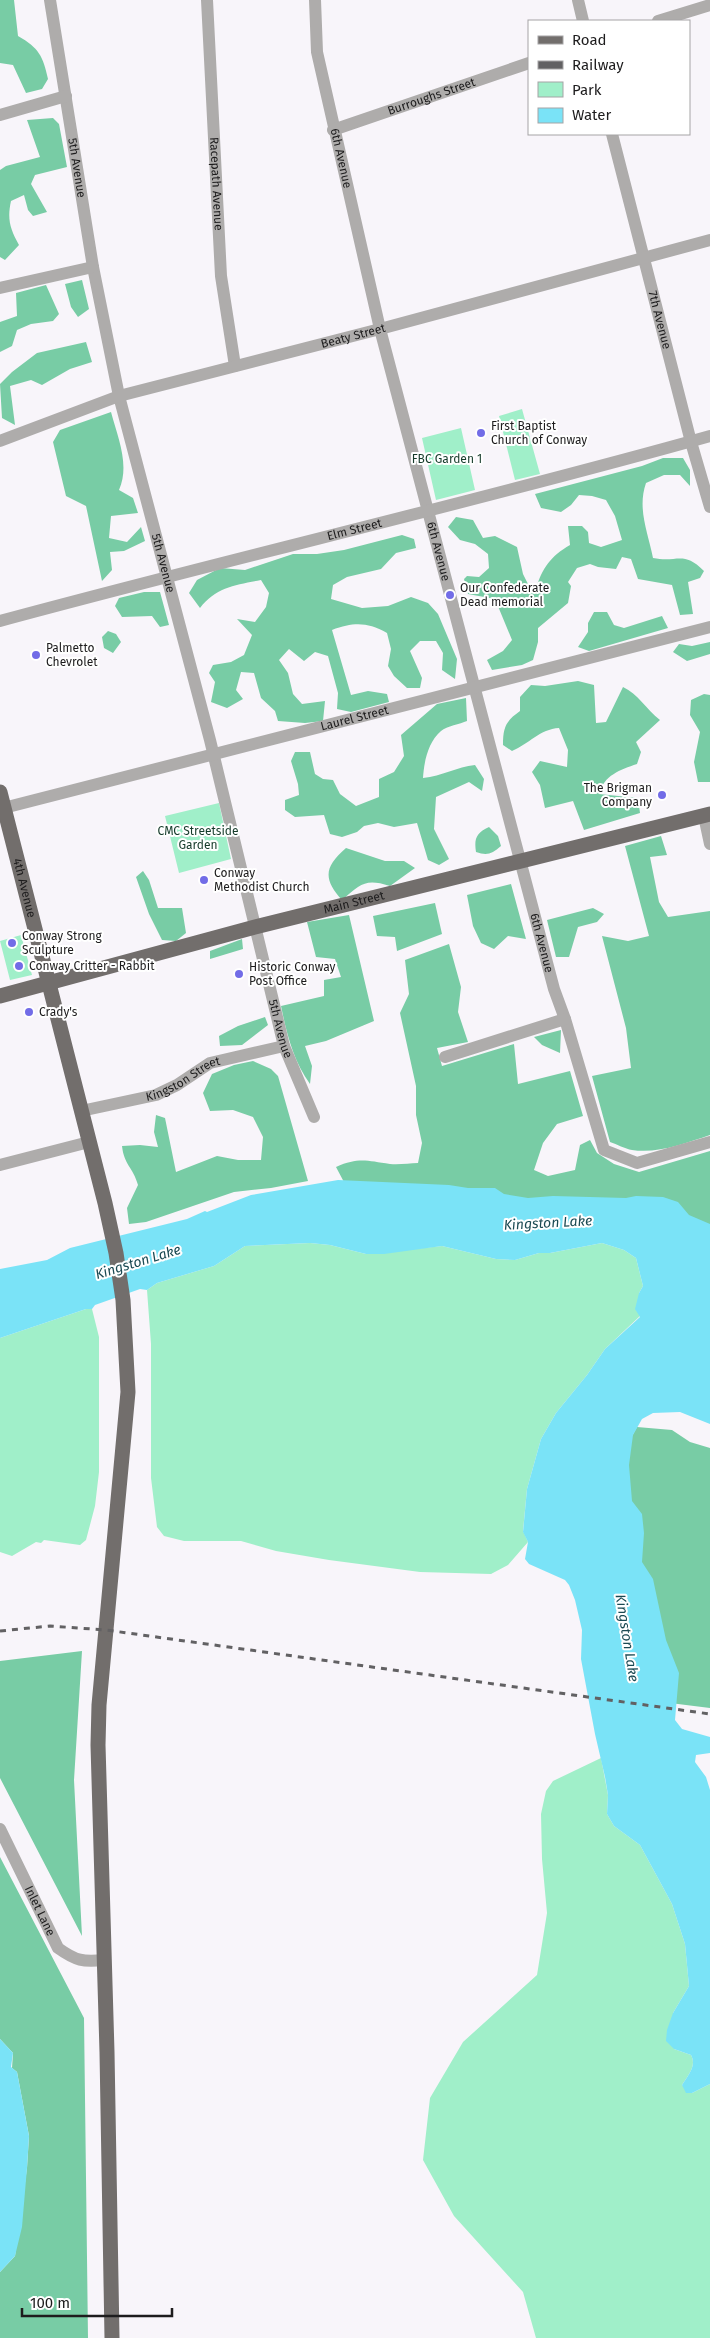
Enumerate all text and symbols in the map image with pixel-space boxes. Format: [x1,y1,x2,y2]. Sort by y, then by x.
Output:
legend [528,20,690,135]
text: Road [572,31,607,49]
text: Railway [572,56,624,74]
street label: Burroughs Street [386,75,478,118]
text: Park [572,81,602,99]
text: Water [572,106,611,124]
street label: 6th Avenue [328,127,355,189]
street label: 5th Avenue [65,137,89,199]
street label: Racepath Avenue [207,137,226,231]
street label: 7th Avenue [645,289,674,351]
street label: Beaty Street [319,321,388,351]
place label: First Baptist Church of Conway [491,419,587,447]
marker: First Baptist Church of Conway [475,427,487,439]
park label: FBC Garden 1 [412,452,482,466]
street label: Elm Street [326,516,384,543]
street label: 6th Avenue [424,520,453,583]
street label: 5th Avenue [149,532,178,594]
place label: Our Confederate Dead memorial [460,581,549,609]
marker: Our Confederate Dead memorial [444,589,456,601]
place label: Palmetto Chevrolet [46,641,98,669]
marker: Palmetto Chevrolet [30,649,42,661]
street label: Laurel Street [319,703,391,734]
place label: The Brigman Company [584,781,652,809]
marker: The Brigman Company [656,789,668,801]
park label: CMC Streetside Garden [157,824,239,852]
street label: 4th Avenue [10,857,39,919]
place label: Conway Methodist Church [214,866,310,894]
marker: Conway Methodist Church [198,874,210,886]
street label: Main Street [322,888,386,917]
street label: 6th Avenue [527,912,556,974]
place label: Conway Strong Sculpture [22,929,103,957]
marker: Conway Strong Sculpture [6,937,18,949]
place label: Conway Critter - Rabbit [29,959,155,973]
marker: Conway Critter - Rabbit [13,960,25,972]
place label: Historic Conway Post Office [249,960,336,988]
marker: Historic Conway Post Office [233,968,245,980]
street label: 5th Avenue [266,998,295,1060]
place label: Crady's [39,1005,78,1019]
marker: Crady's [23,1006,35,1018]
street label: Kingston Street [144,1054,222,1104]
water label: Kingston Lake [503,1212,593,1234]
water label: Kingston Lake [93,1241,183,1283]
water label: Kingston Lake [612,1593,642,1683]
street label: Inlet Lane [22,1883,58,1938]
scale bar [22,2286,172,2318]
text: 100 m [30,2294,70,2312]

